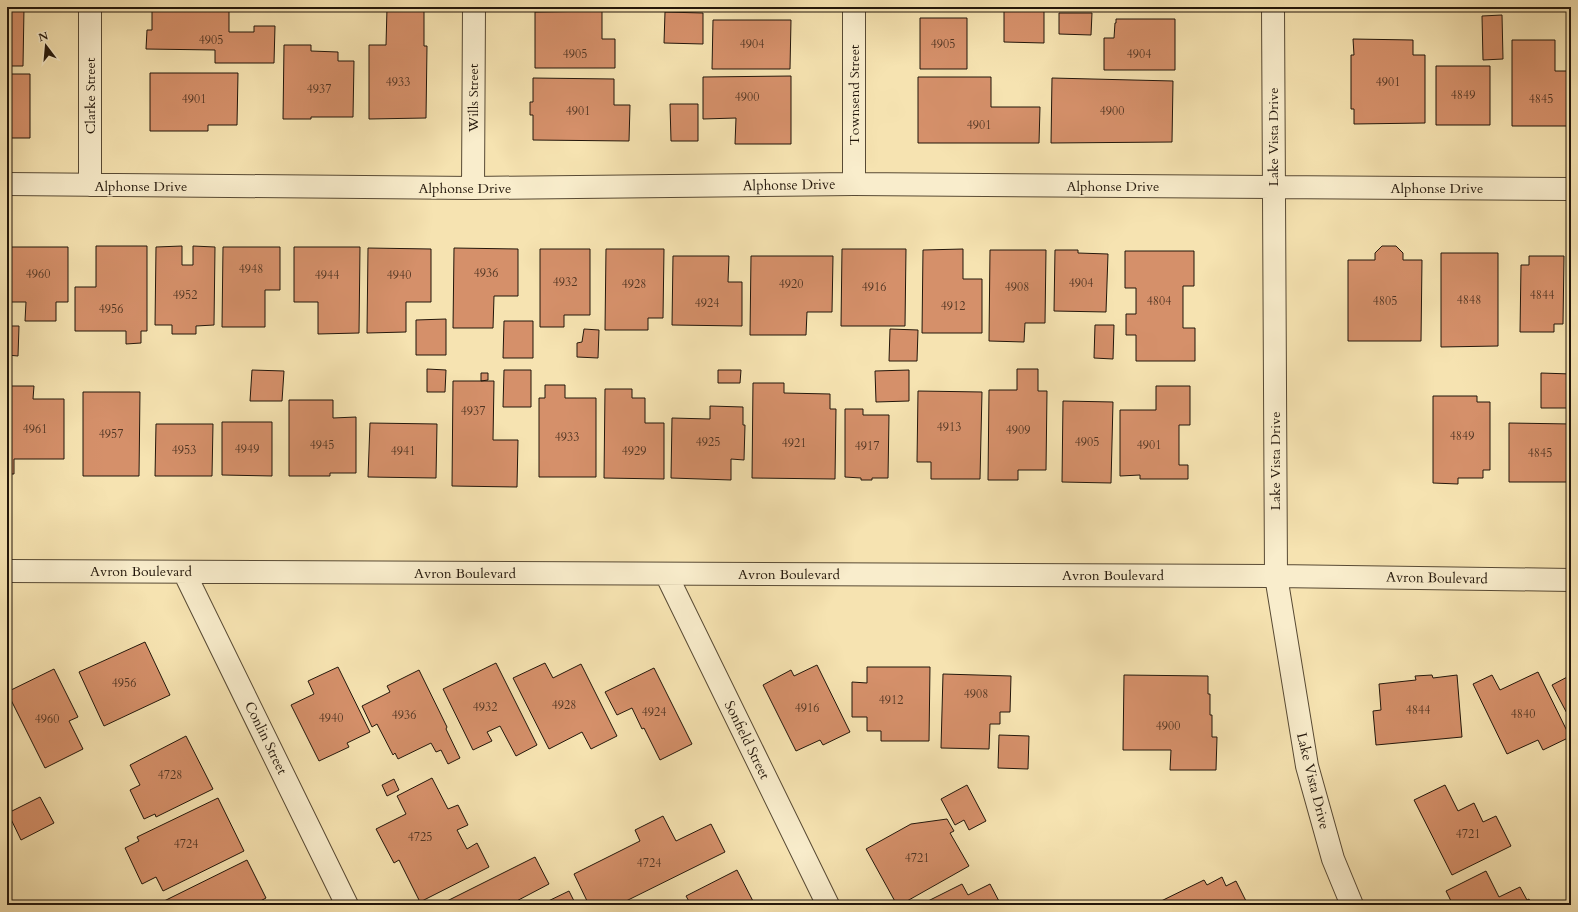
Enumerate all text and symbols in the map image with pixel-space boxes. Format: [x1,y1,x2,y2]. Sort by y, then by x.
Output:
north arrow [26,26,66,66]
text: N [37,28,50,45]
house number: 4905 [199,32,223,48]
house number: 4904 [740,36,764,52]
house number: 4905 [931,36,955,52]
street label: Townsend Street [845,44,864,145]
house number: 4905 [563,46,587,62]
house number: 4904 [1127,46,1151,62]
street label: Clarke Street [81,57,100,134]
street label: Wills Street [464,63,483,133]
house number: 4933 [386,74,410,90]
house number: 4901 [1376,74,1400,90]
house number: 4937 [307,81,331,97]
street label: Lake Vista Drive [1264,87,1283,187]
house number: 4849 [1451,87,1475,103]
house number: 4900 [735,89,759,105]
house number: 4901 [182,91,206,107]
house number: 4845 [1529,91,1553,107]
house number: 4901 [566,103,590,119]
house number: 4900 [1100,103,1124,119]
house number: 4901 [967,117,991,133]
street label: Alphonse Drive [742,175,836,195]
street label: Alphonse Drive [95,177,187,196]
street label: Alphonse Drive [1067,177,1159,196]
street label: Alphonse Drive [419,179,511,198]
street label: Alphonse Drive [1391,179,1483,198]
house number: 4948 [239,261,263,277]
house number: 4936 [474,265,498,281]
house number: 4960 [26,266,50,282]
house number: 4944 [315,267,339,283]
house number: 4940 [387,267,411,283]
house number: 4932 [553,274,577,290]
house number: 4904 [1069,275,1093,291]
house number: 4928 [622,276,646,292]
house number: 4920 [779,276,803,292]
house number: 4916 [862,279,886,295]
house number: 4908 [1005,279,1029,295]
house number: 4952 [173,287,197,303]
house number: 4844 [1530,287,1554,303]
house number: 4848 [1457,292,1481,308]
house number: 4804 [1147,293,1171,309]
house number: 4805 [1373,293,1397,309]
house number: 4924 [695,295,719,311]
house number: 4912 [941,298,965,314]
house number: 4956 [99,301,123,317]
house number: 4937 [461,403,485,419]
street label: Lake Vista Drive [1266,411,1285,511]
house number: 4913 [937,419,961,435]
house number: 4961 [23,421,47,437]
house number: 4909 [1006,422,1030,438]
house number: 4957 [99,426,123,442]
house number: 4849 [1450,428,1474,444]
house number: 4933 [555,429,579,445]
house number: 4925 [696,434,720,450]
house number: 4905 [1075,434,1099,450]
house number: 4921 [782,435,806,451]
house number: 4945 [310,437,334,453]
house number: 4901 [1137,437,1161,453]
house number: 4917 [855,438,879,454]
house number: 4949 [235,441,259,457]
house number: 4953 [172,442,196,458]
house number: 4941 [391,443,415,459]
house number: 4929 [622,443,646,459]
house number: 4845 [1528,445,1552,461]
street label: Avron Boulevard [90,562,192,581]
street label: Avron Boulevard [414,564,516,583]
street label: Avron Boulevard [738,565,840,584]
street label: Avron Boulevard [1062,566,1164,585]
street label: Avron Boulevard [1386,568,1489,588]
house number: 4956 [112,675,136,691]
house number: 4908 [964,686,988,702]
house number: 4912 [879,692,903,708]
house number: 4928 [552,697,576,713]
street label: Conlin Street [240,698,292,778]
street label: Sonfield Street [720,698,774,783]
house number: 4932 [473,699,497,715]
house number: 4916 [795,700,819,716]
house number: 4844 [1406,702,1430,718]
house number: 4924 [642,704,666,720]
house number: 4840 [1511,706,1535,722]
house number: 4936 [392,707,416,723]
house number: 4940 [319,710,343,726]
house number: 4960 [35,711,59,727]
house number: 4900 [1156,718,1180,734]
street label: Lake Vista Drive [1292,731,1334,831]
house number: 4728 [158,767,182,783]
house number: 4721 [1456,826,1480,842]
house number: 4725 [408,829,432,845]
house number: 4724 [174,836,198,852]
house number: 4721 [905,850,929,866]
house number: 4724 [637,855,661,871]

